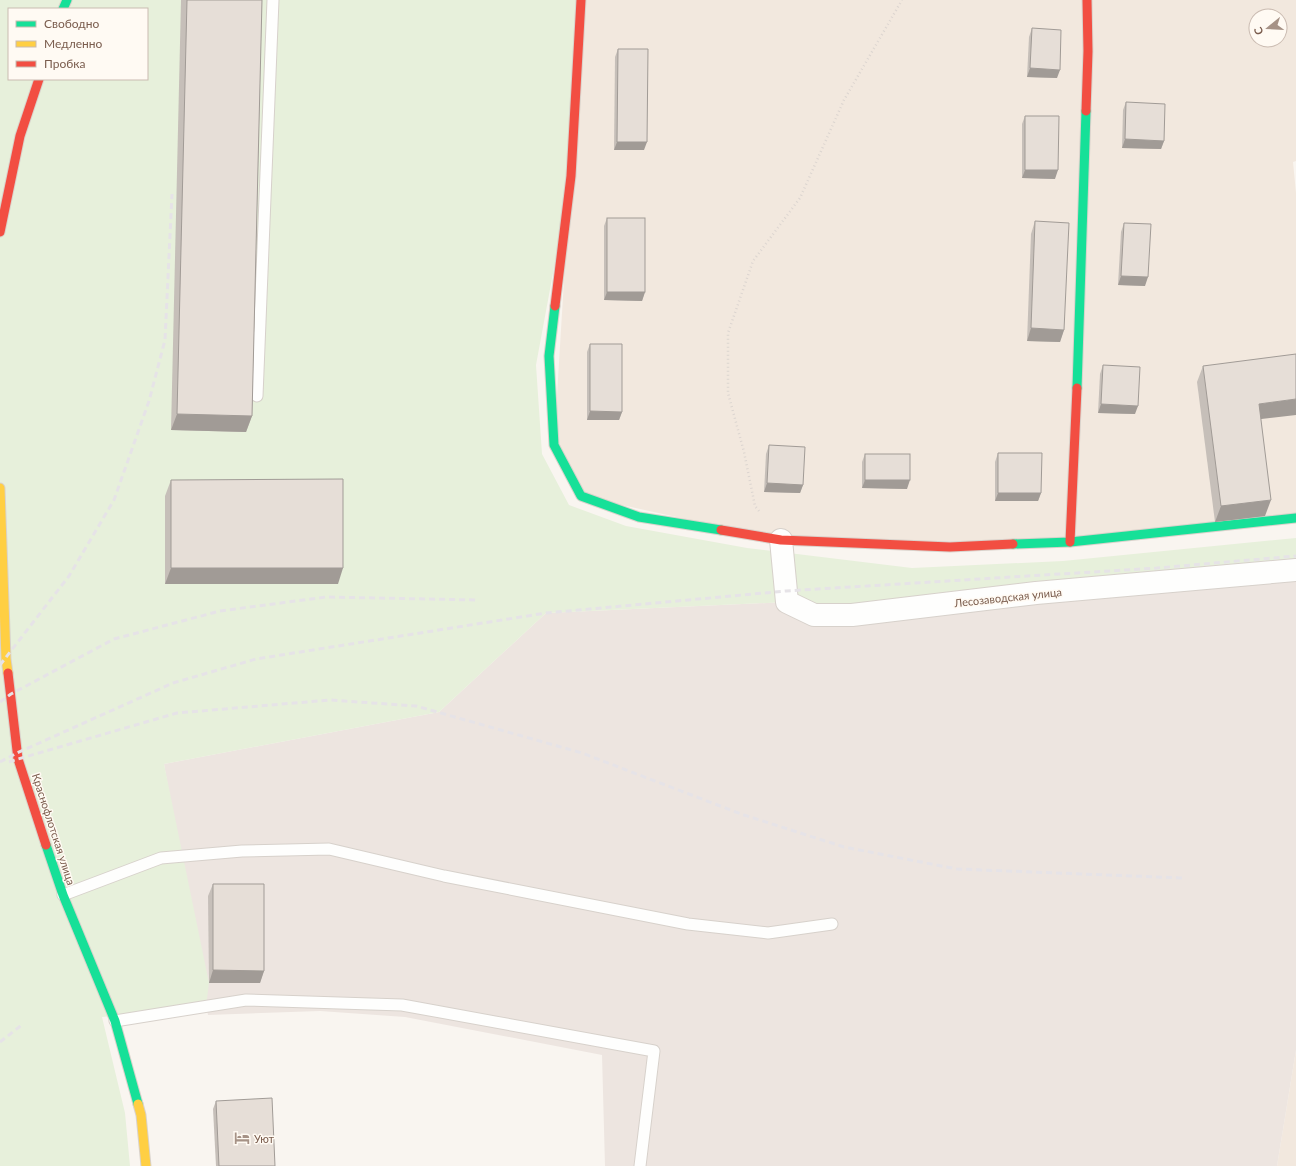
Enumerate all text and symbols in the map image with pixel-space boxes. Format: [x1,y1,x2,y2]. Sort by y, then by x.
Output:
legend [8,8,148,80]
north arrow [1248,8,1288,48]
text: Свободно [44,16,100,31]
text: С [1250,25,1265,37]
text: Медленно [44,36,103,51]
text: Пробка [44,56,85,71]
street label: Лесозаводская улица [953,585,1062,609]
street label: Краснофлотская улица [30,772,78,886]
hotel icon: Уют [233,1129,251,1147]
place label: Уют [254,1132,275,1145]

